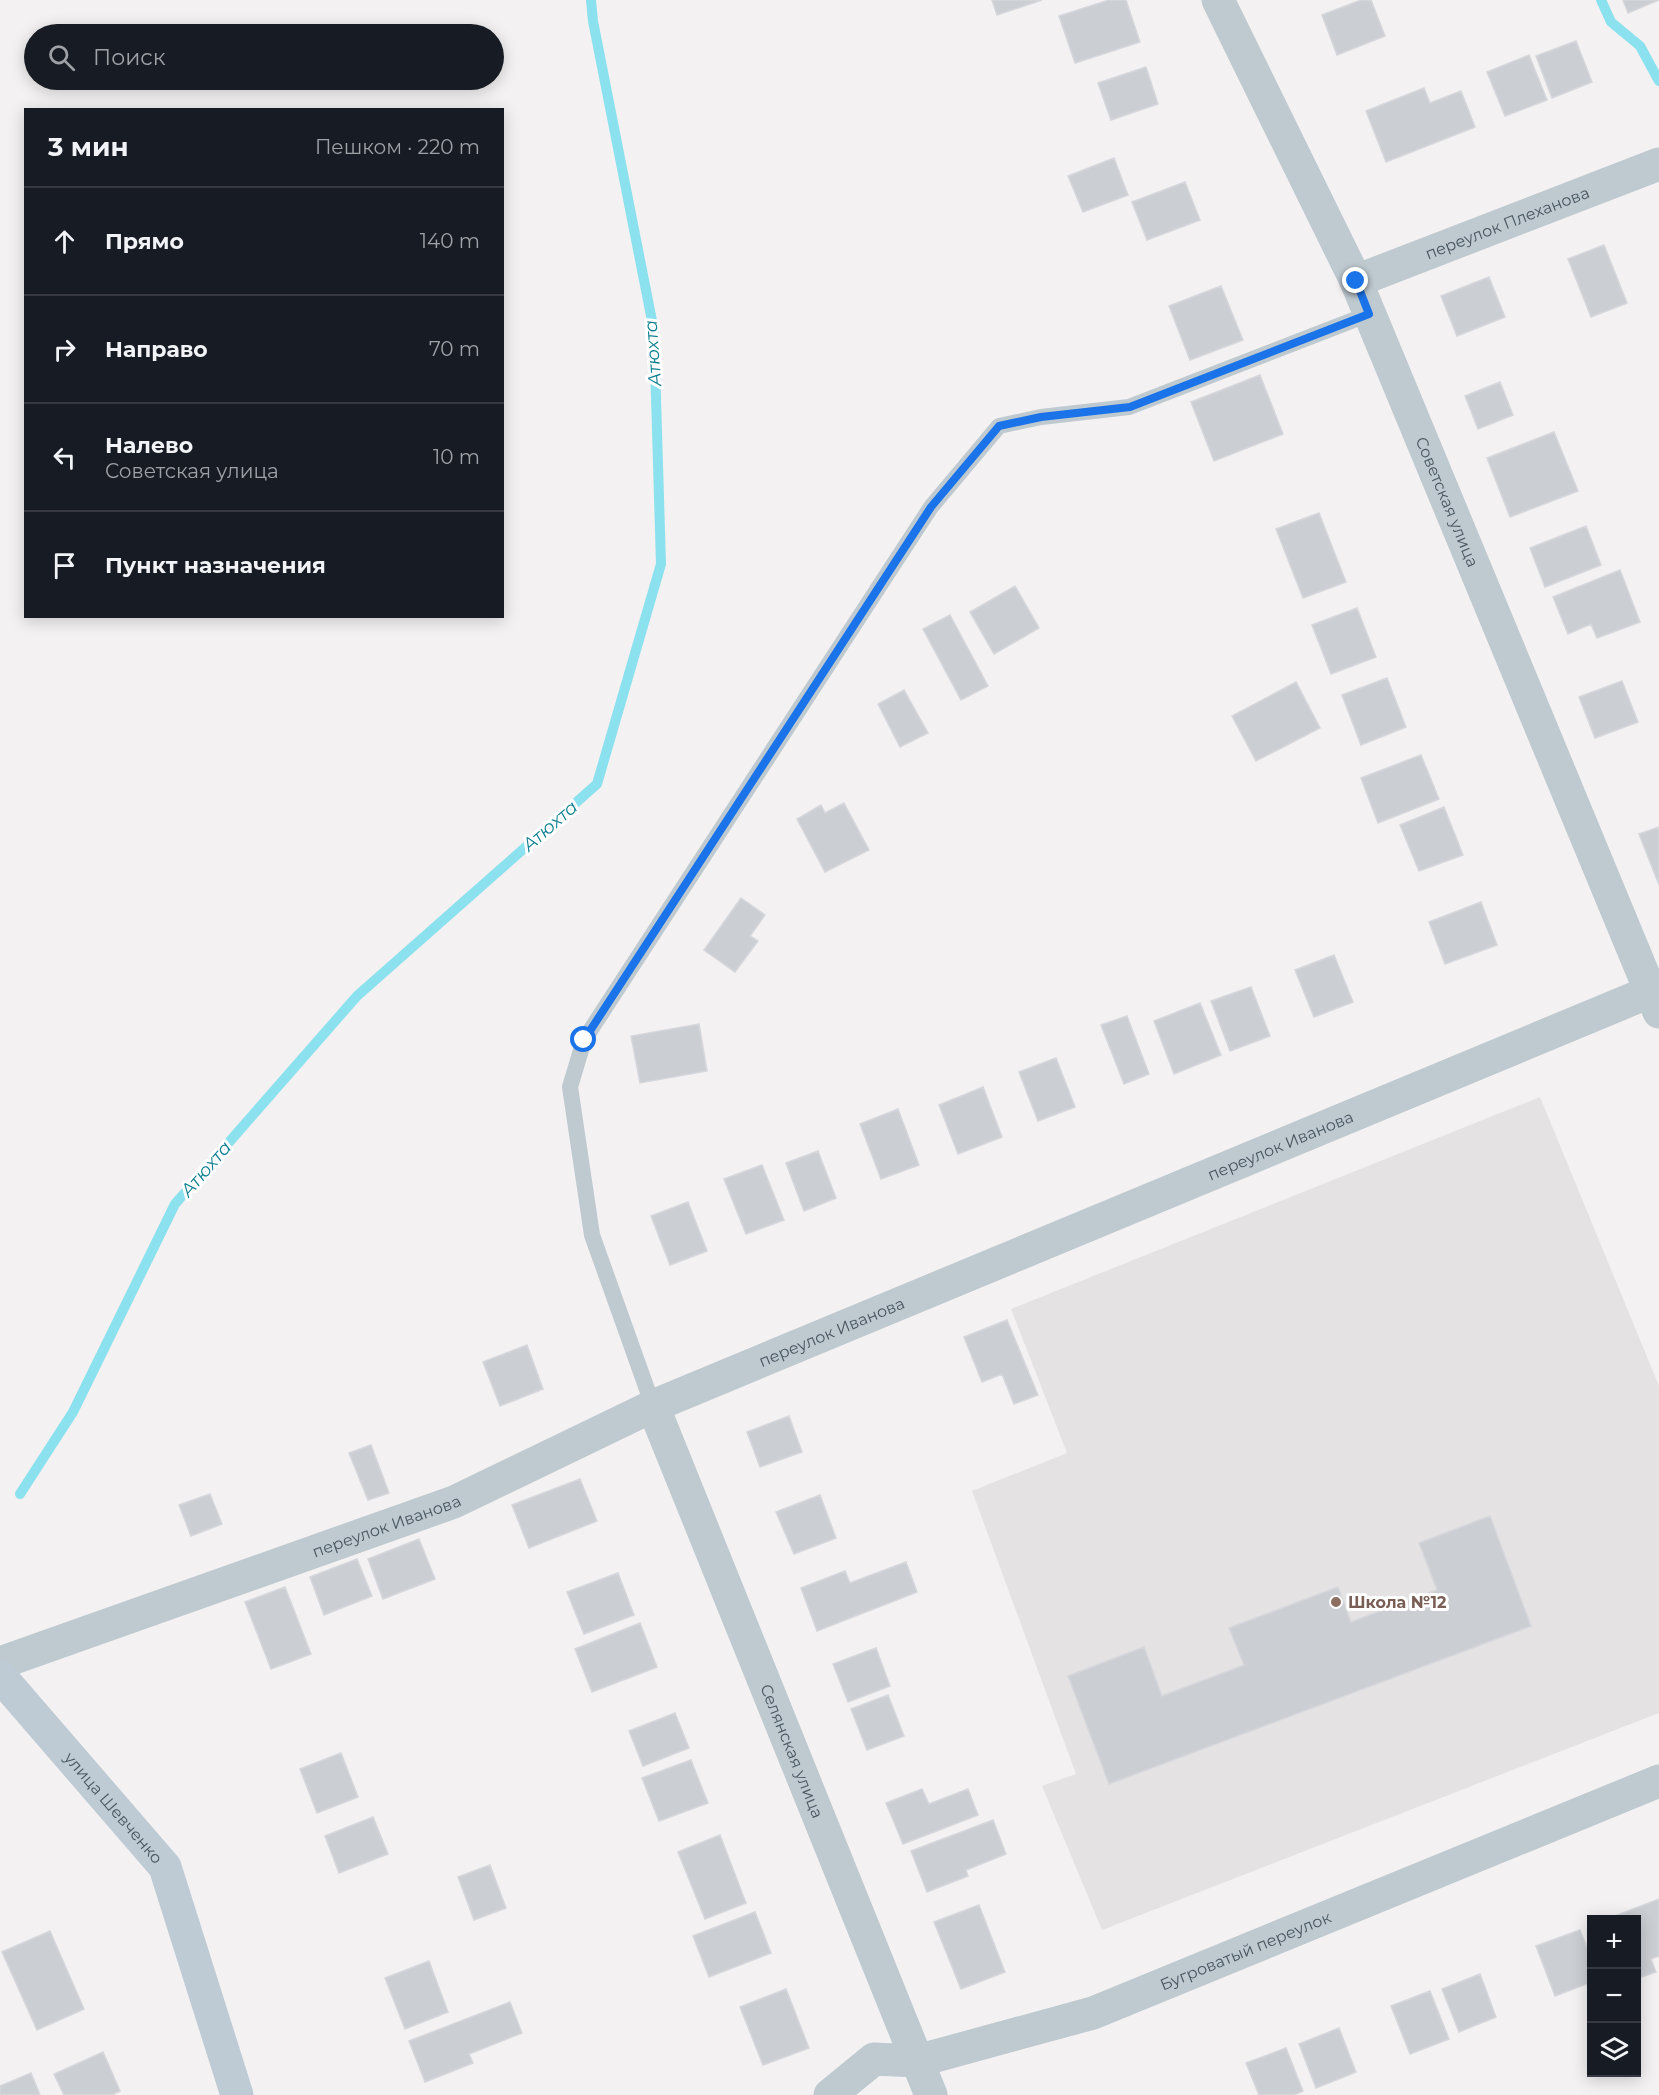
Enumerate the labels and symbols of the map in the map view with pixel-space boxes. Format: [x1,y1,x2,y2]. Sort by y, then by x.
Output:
street label: переулок Плеханова [1423,183,1592,263]
route end [1342,267,1368,293]
water label: Атюхта [640,319,666,388]
street label: Советская улица [1412,434,1482,570]
water label: Атюхта [517,796,582,857]
route start [570,1026,596,1052]
street label: переулок Иванова [1205,1107,1356,1185]
water label: Атюхта [175,1137,236,1202]
street label: переулок Иванова [756,1294,907,1371]
street label: переулок Иванова [310,1491,464,1561]
place label: Школа №12 [1348,1593,1446,1612]
marker: Школа №12 [1329,1595,1343,1609]
street label: Селянская улица [756,1681,827,1821]
street label: улица Шевченко [59,1748,167,1867]
street label: Бугроватый переулок [1157,1907,1335,1995]

